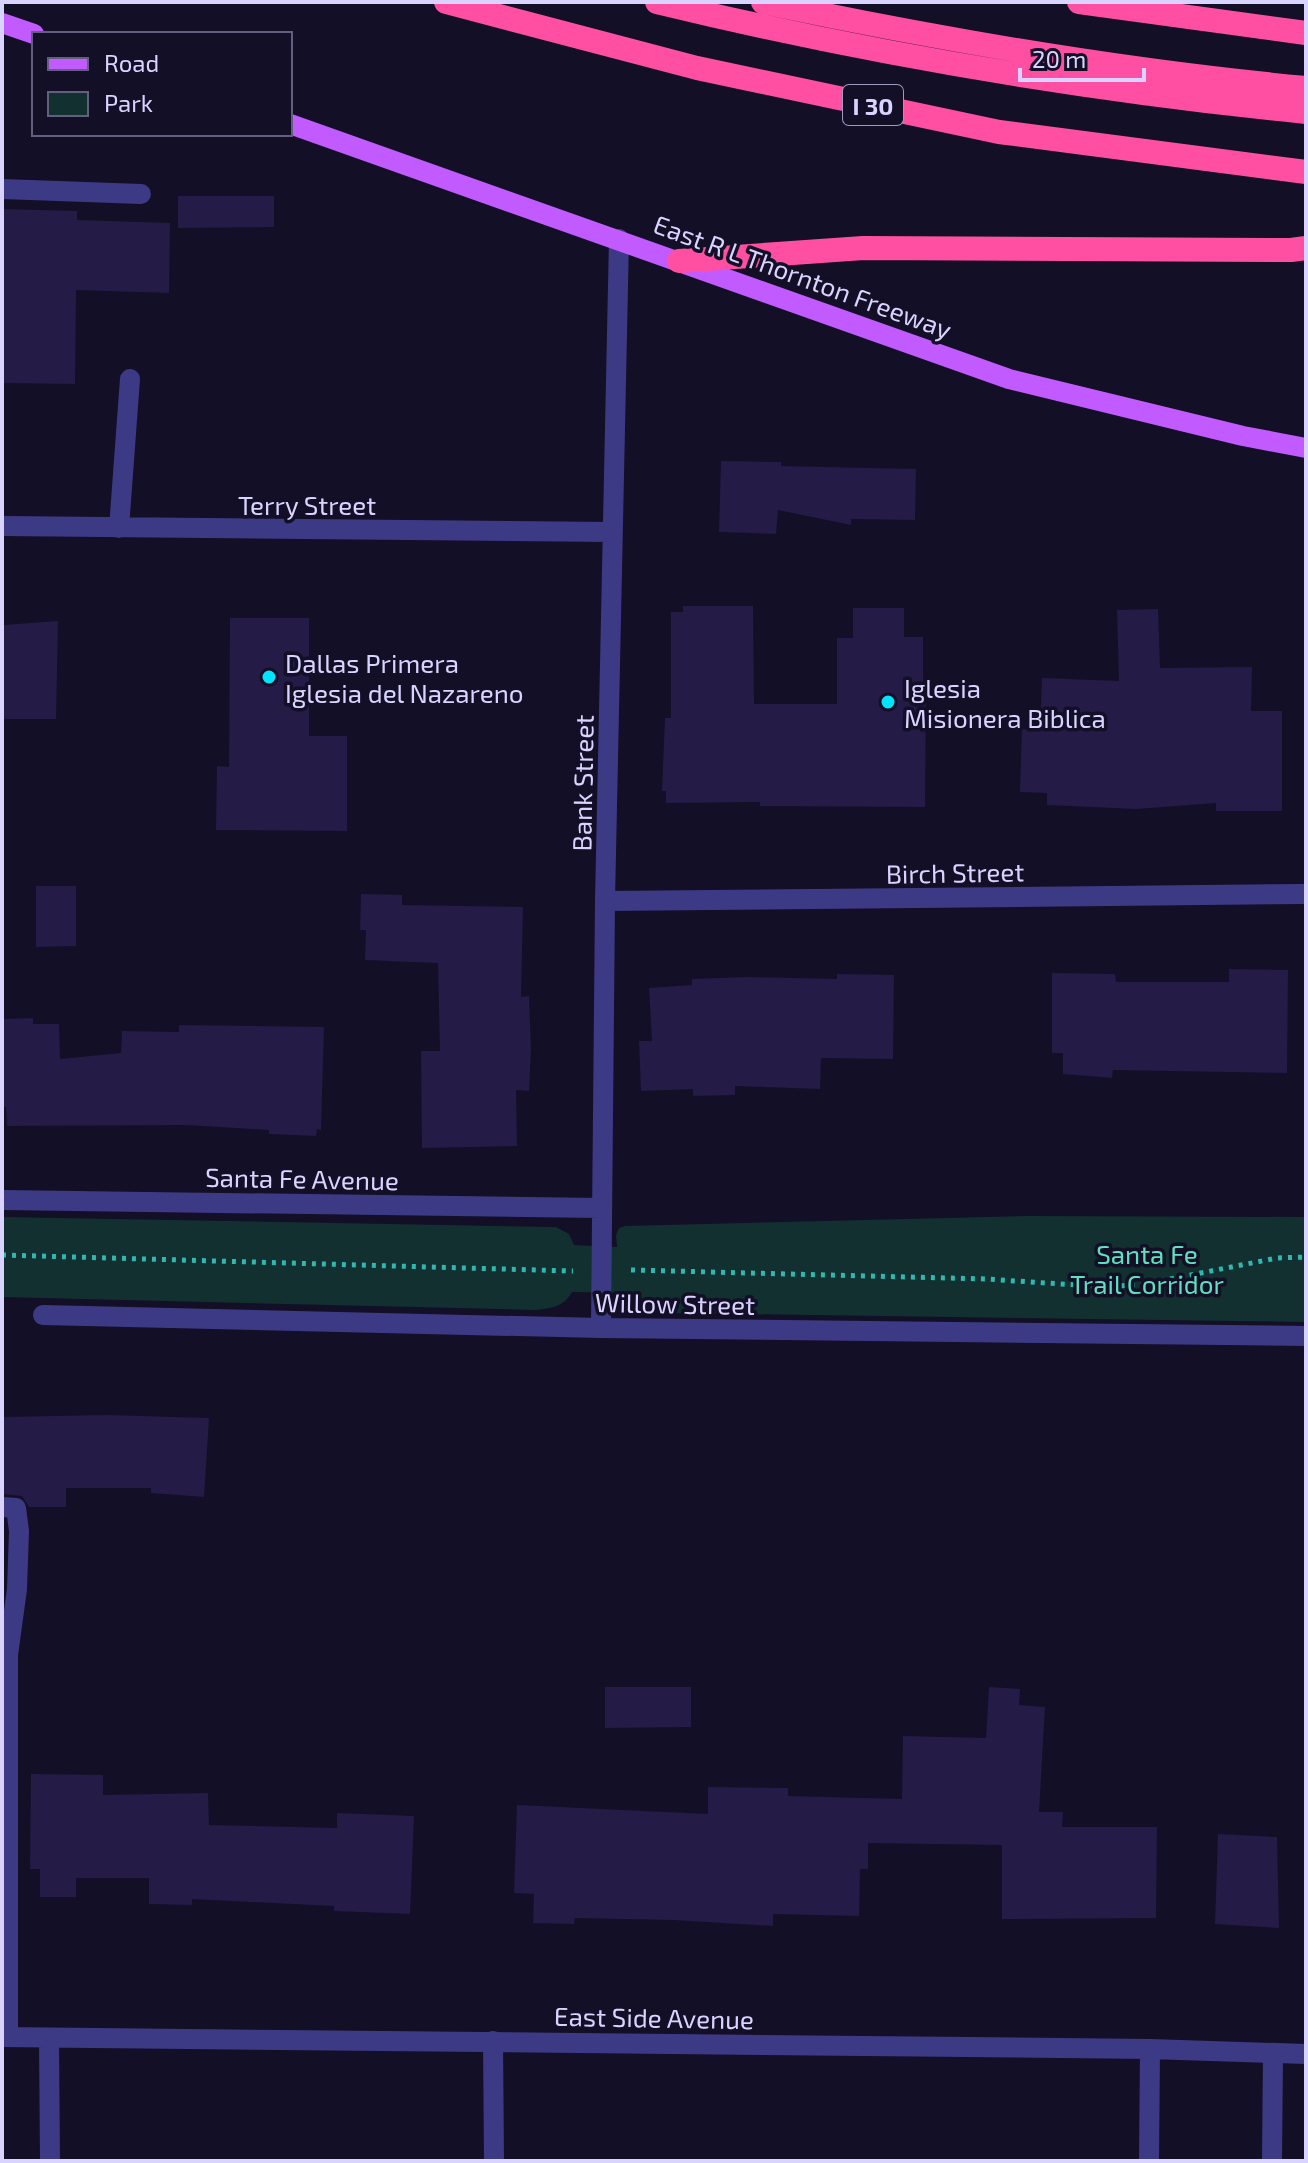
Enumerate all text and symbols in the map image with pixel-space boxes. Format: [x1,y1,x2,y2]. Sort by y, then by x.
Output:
legend [32,32,292,136]
scale bar [1020,32,1144,82]
text: 20 m [1032,44,1086,73]
text: Road [104,48,159,77]
road number: I 30 [843,85,903,125]
text: Park [104,88,153,117]
street label: East R L Thornton Freeway [650,208,956,344]
street label: Terry Street [238,489,376,520]
place label: Dallas Primera Iglesia del Nazareno [285,647,524,708]
marker: Dallas Primera Iglesia del Nazareno [260,668,278,686]
place label: Iglesia Misionera Biblica [904,672,1106,733]
marker: Iglesia Misionera Biblica [879,693,897,711]
street label: Bank Street [565,714,599,852]
street label: Birch Street [885,855,1025,889]
street label: Santa Fe Avenue [205,1161,399,1195]
park label: Santa Fe Trail Corridor [1070,1238,1224,1299]
street label: Willow Street [595,1286,755,1320]
street label: East Side Avenue [554,2000,754,2034]

